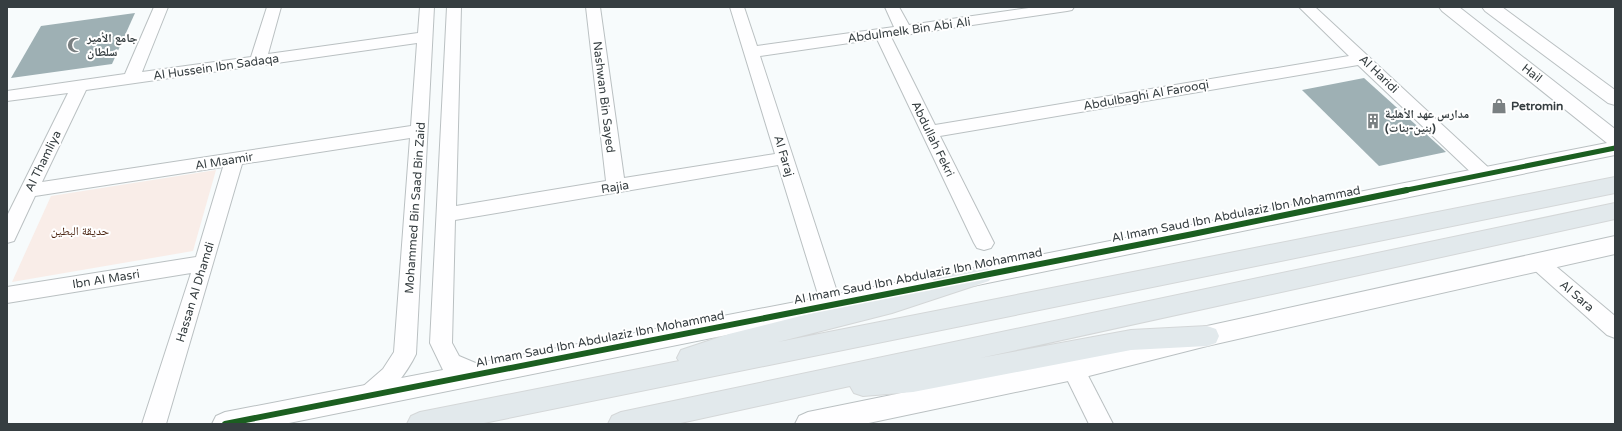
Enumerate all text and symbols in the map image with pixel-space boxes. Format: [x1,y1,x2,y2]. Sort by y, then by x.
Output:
street label: Abdulmelk Bin Abi Ali [847,14,971,46]
place label: جامع الأمير سلطان [86,31,138,60]
mosque icon: جامع الأمير سلطان [66,36,84,54]
street label: Nashwan Bin Sayed [590,40,618,154]
street label: Al Hussein Ibn Sadaqa [152,51,280,83]
street label: Al Haridi [1357,52,1401,96]
street label: Hail [1519,61,1545,85]
street label: Abdulbaghi Al Farooqi [1082,77,1210,113]
shop icon: Petromin [1490,97,1508,115]
street label: Abdullah Fekri [909,99,957,179]
place label: Petromin [1511,99,1563,113]
place label: مدارس عهد الأهلية (بنين-بنات) [1385,107,1470,136]
building icon: مدارس عهد الأهلية (بنين-بنات) [1364,112,1382,130]
street label: Mohammed Bin Saad Bin Zaid [402,122,428,294]
street label: Al Thamliya [22,128,64,194]
street label: Al Faraj [771,134,797,178]
street label: Al Maamir [194,149,254,173]
street label: Rajia [600,178,630,196]
street label: Al Imam Saud Ibn Abdulaziz Ibn Mohammad [1110,183,1362,245]
park label: حديقة البطين [51,224,110,238]
street label: Hassan Al Dhamdi [173,240,217,344]
street label: Al Imam Saud Ibn Abdulaziz Ibn Mohammad [792,245,1044,307]
street label: Ibn Al Masri [71,267,141,291]
street label: Al Sara [1557,277,1597,315]
street label: Al Imam Saud Ibn Abdulaziz Ibn Mohammad [474,308,726,370]

